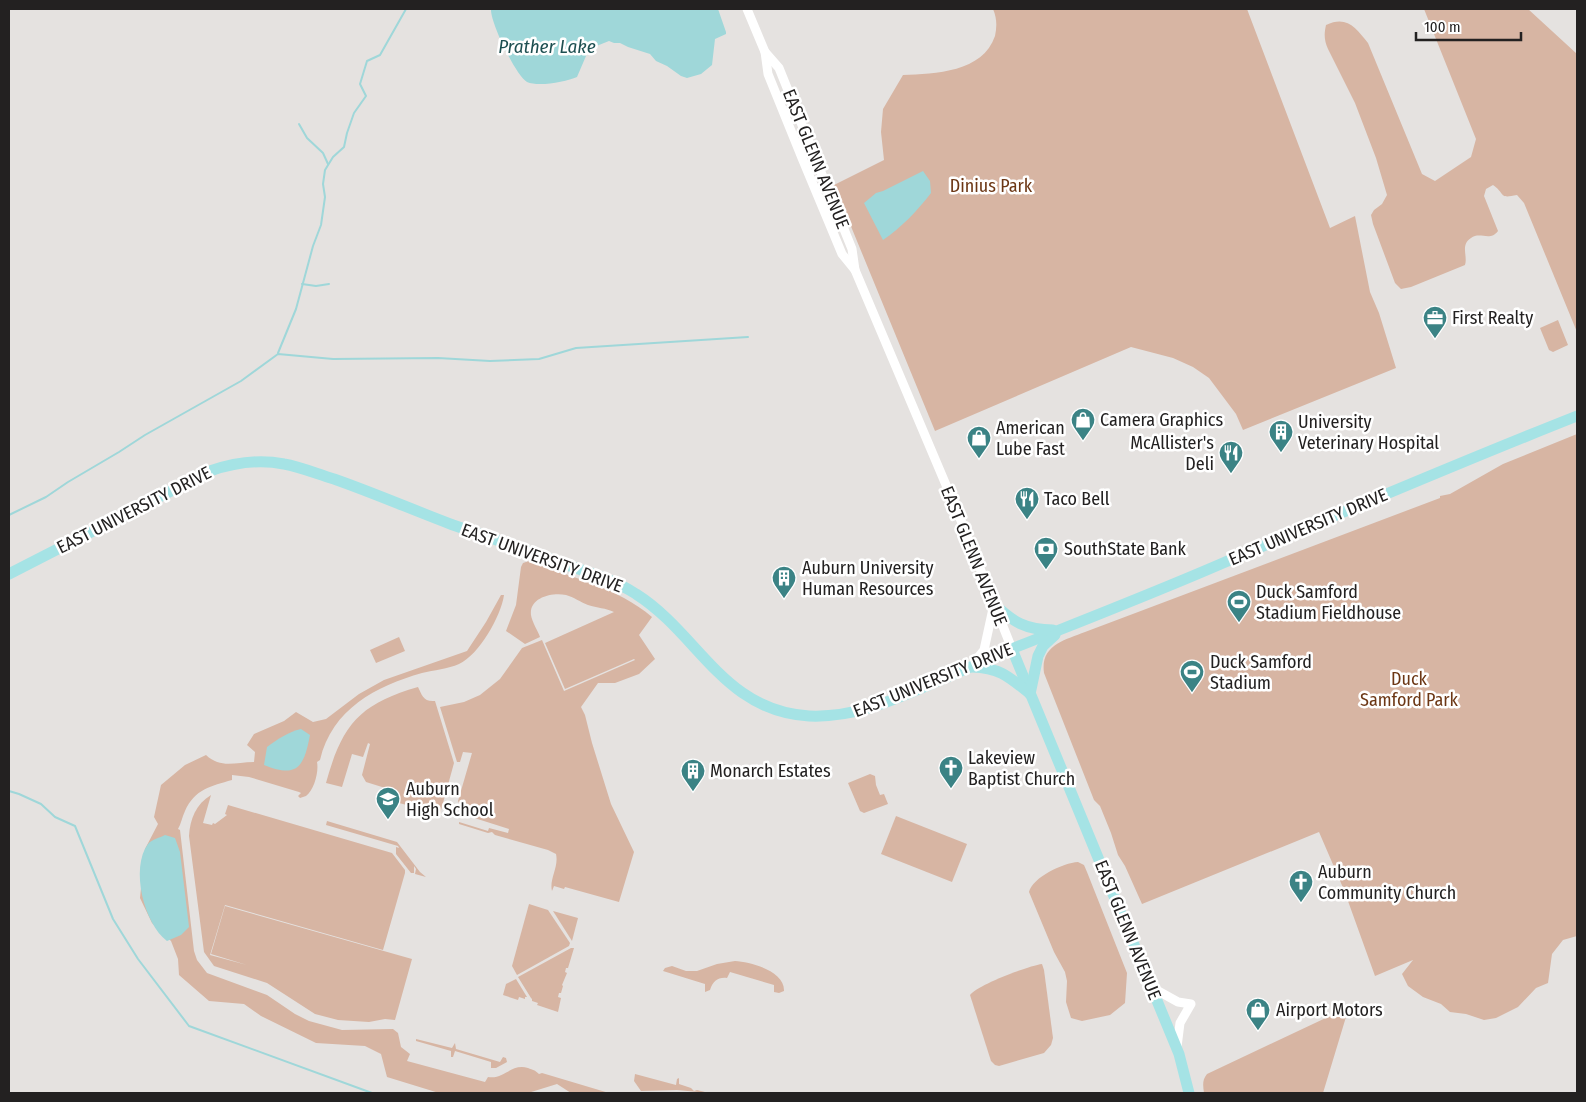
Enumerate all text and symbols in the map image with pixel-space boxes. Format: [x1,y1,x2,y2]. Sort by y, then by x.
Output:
scale bar [1416,10,1521,42]
text: 100 m [1424,18,1461,36]
water label: Prather Lake [498,35,596,58]
street label: EAST GLENN AVENUE [778,86,854,232]
park label: Dinius Park [950,175,1033,197]
office icon: First Realty [1422,305,1448,339]
place label: First Realty [1452,307,1533,329]
shop icon: Camera Graphics [1070,407,1096,441]
place label: Camera Graphics [1100,409,1223,431]
place label: University Veterinary Hospital [1298,411,1439,454]
place label: American Lube Fast [996,417,1065,460]
building icon: University Veterinary Hospital [1268,419,1294,453]
shop icon: American Lube Fast [966,425,992,459]
place label: McAllister's Deli [1130,432,1214,475]
restaurant icon: McAllister's Deli [1218,440,1244,474]
street label: EAST UNIVERSITY DRIVE [53,462,215,558]
street label: EAST GLENN AVENUE [936,483,1012,629]
street label: EAST UNIVERSITY DRIVE [1225,484,1391,570]
restaurant icon: Taco Bell [1014,486,1040,520]
place label: Taco Bell [1044,488,1110,510]
street label: EAST UNIVERSITY DRIVE [458,519,626,597]
bank icon: SouthState Bank [1033,536,1059,570]
place label: SouthState Bank [1064,538,1187,560]
place label: Auburn University Human Resources [802,557,934,600]
building icon: Auburn University Human Resources [771,565,797,599]
place label: Duck Samford Stadium Fieldhouse [1256,581,1401,624]
sports icon: Duck Samford Stadium Fieldhouse [1226,589,1252,623]
street label: EAST UNIVERSITY DRIVE [850,638,1016,722]
place label: Duck Samford Stadium [1210,651,1312,694]
sports icon: Duck Samford Stadium [1179,659,1205,693]
park label: Duck Samford Park [1360,668,1459,711]
place label: Lakeview Baptist Church [968,747,1075,790]
church icon: Lakeview Baptist Church [938,755,964,789]
building icon: Monarch Estates [680,758,706,792]
place label: Monarch Estates [710,760,831,782]
place label: Auburn High School [406,778,494,821]
school or university icon: Auburn High School [375,786,401,820]
street label: EAST GLENN AVENUE [1090,857,1166,1003]
place label: Auburn Community Church [1318,861,1456,904]
church icon: Auburn Community Church [1288,869,1314,903]
shop icon: Airport Motors [1245,997,1271,1031]
place label: Airport Motors [1276,999,1383,1021]

